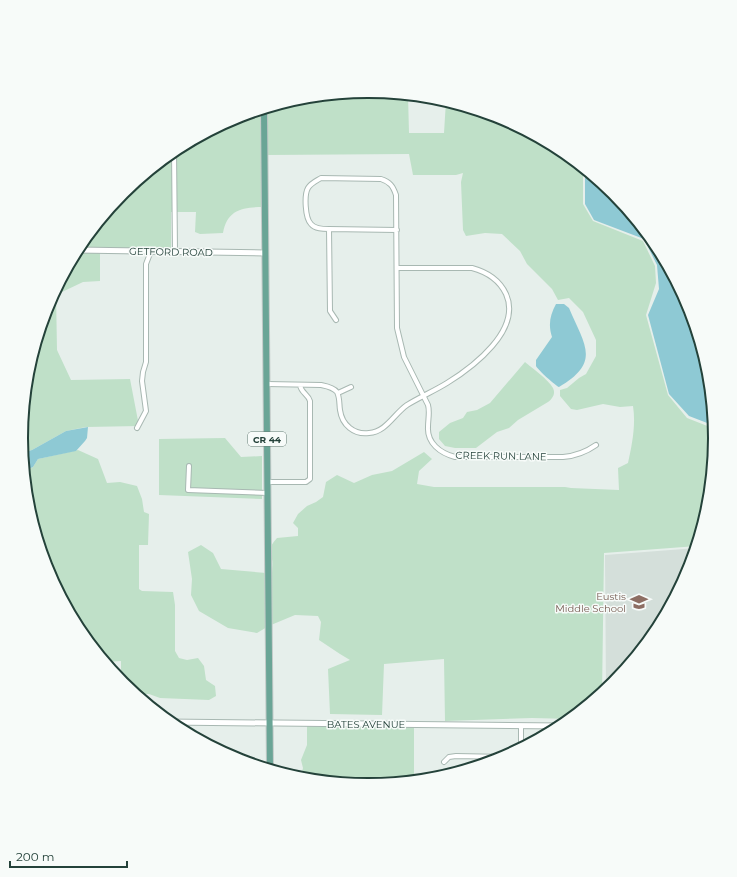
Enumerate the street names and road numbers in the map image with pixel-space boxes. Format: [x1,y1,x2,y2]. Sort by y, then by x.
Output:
street label: GETFORD ROAD [129,245,213,259]
road number: CR 44 [248,432,286,446]
street label: CREEK RUN LANE [455,449,547,463]
street label: BATES AVENUE [327,718,406,731]

